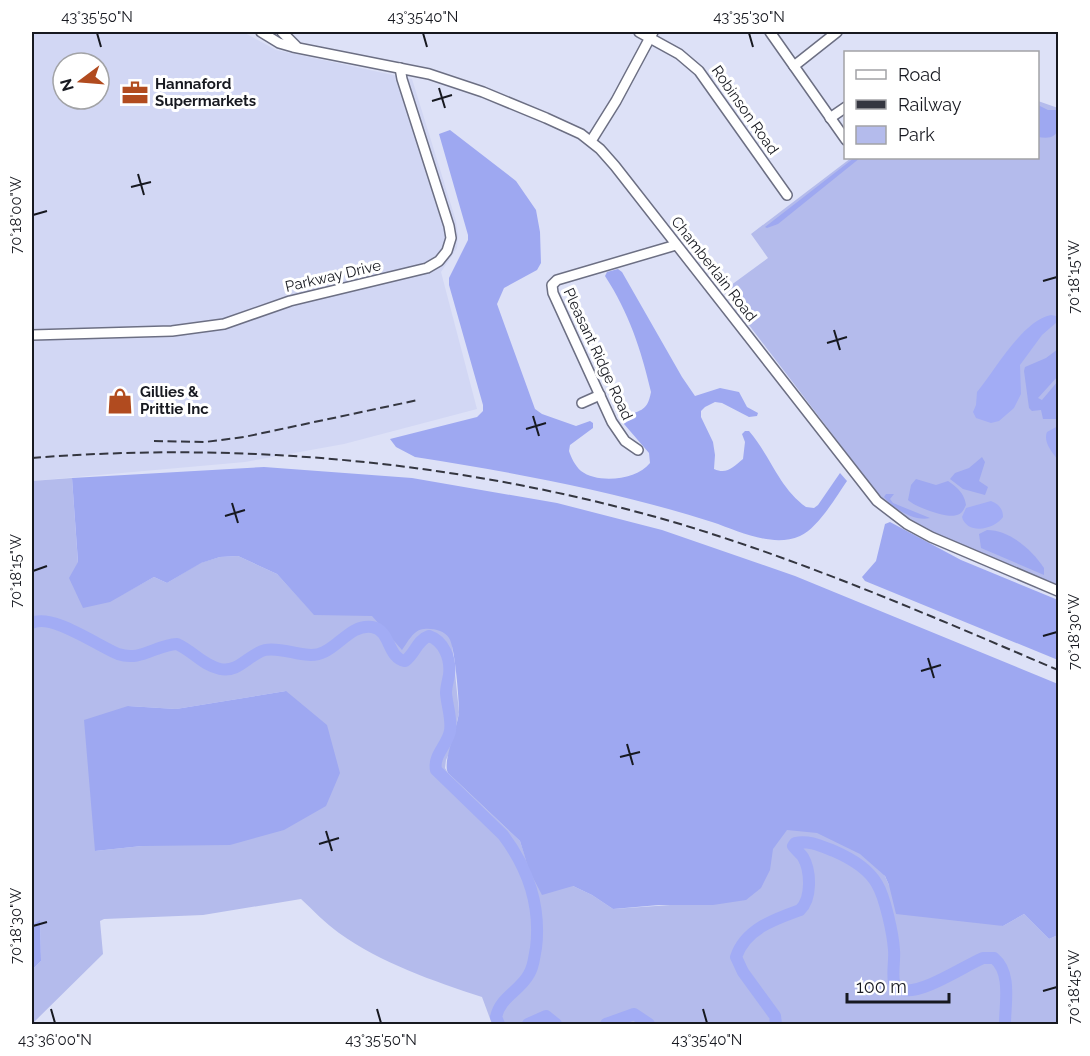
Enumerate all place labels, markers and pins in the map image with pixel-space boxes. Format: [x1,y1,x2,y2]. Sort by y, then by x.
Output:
place label: Hannaford Supermarkets [155,75,256,110]
office icon: Hannaford Supermarkets [120,78,150,108]
place label: Gillies & Prittie Inc [140,383,209,418]
shop icon: Gillies & Prittie Inc [105,386,135,416]

